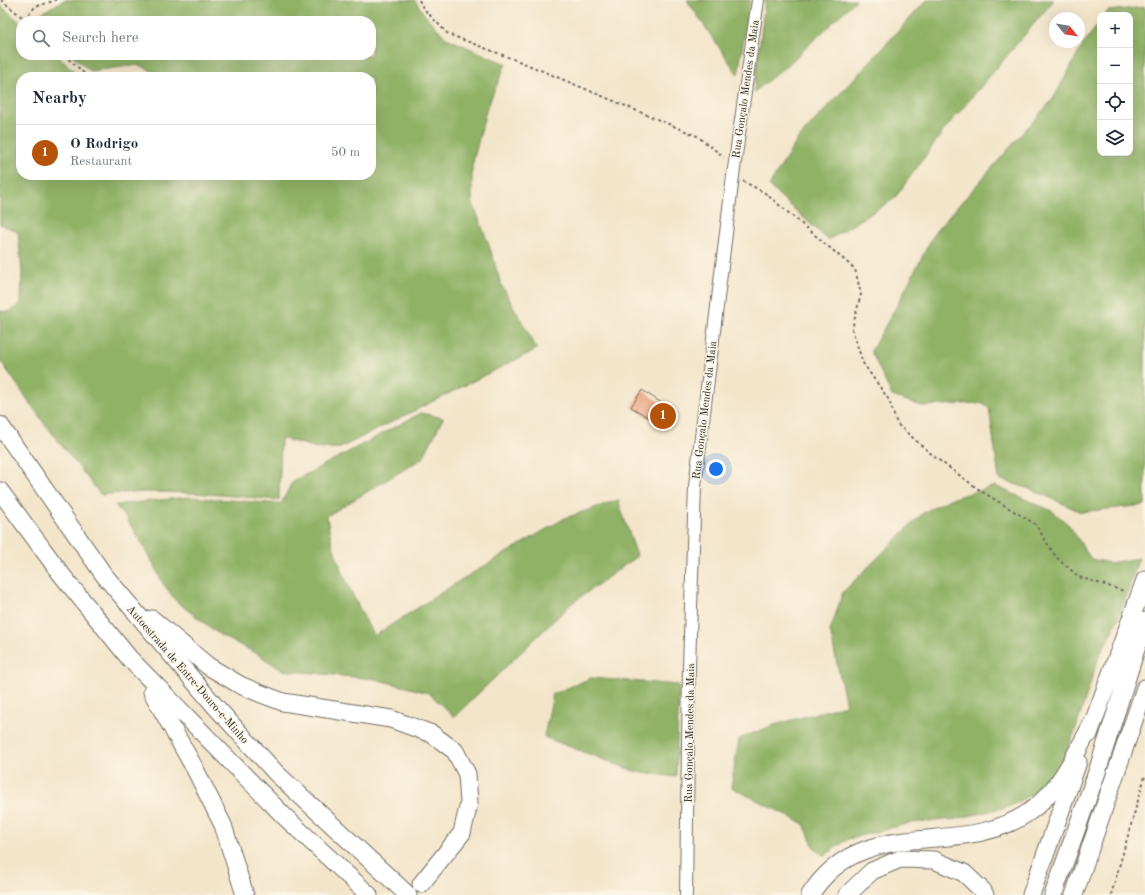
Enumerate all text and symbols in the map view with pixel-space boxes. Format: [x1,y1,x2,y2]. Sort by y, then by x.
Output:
north arrow [1049,12,1085,48]
map controls [1097,12,1133,156]
button: + [1097,12,1133,48]
search box [16,16,376,60]
street label: Rua Gonçalo Mendes da Maia [731,19,762,159]
icon: search [30,27,52,49]
text: Search here [62,31,139,46]
button: − [1097,48,1133,84]
button: locate [1097,84,1133,120]
text: Nearby [32,90,87,107]
button: layers [1097,120,1133,156]
text: O Rodrigo [70,137,138,152]
text: 1 [41,146,49,159]
text: 50 m [331,146,360,159]
text: Restaurant [70,155,132,168]
street label: Rua Gonçalo Mendes da Maia [692,340,720,480]
pin: 1 [650,401,676,431]
your location [706,459,726,479]
street label: Autoestrada de Entre-Douro-e-Minho [124,604,250,746]
street label: Rua Gonçalo Mendes da Maia [684,663,697,803]

